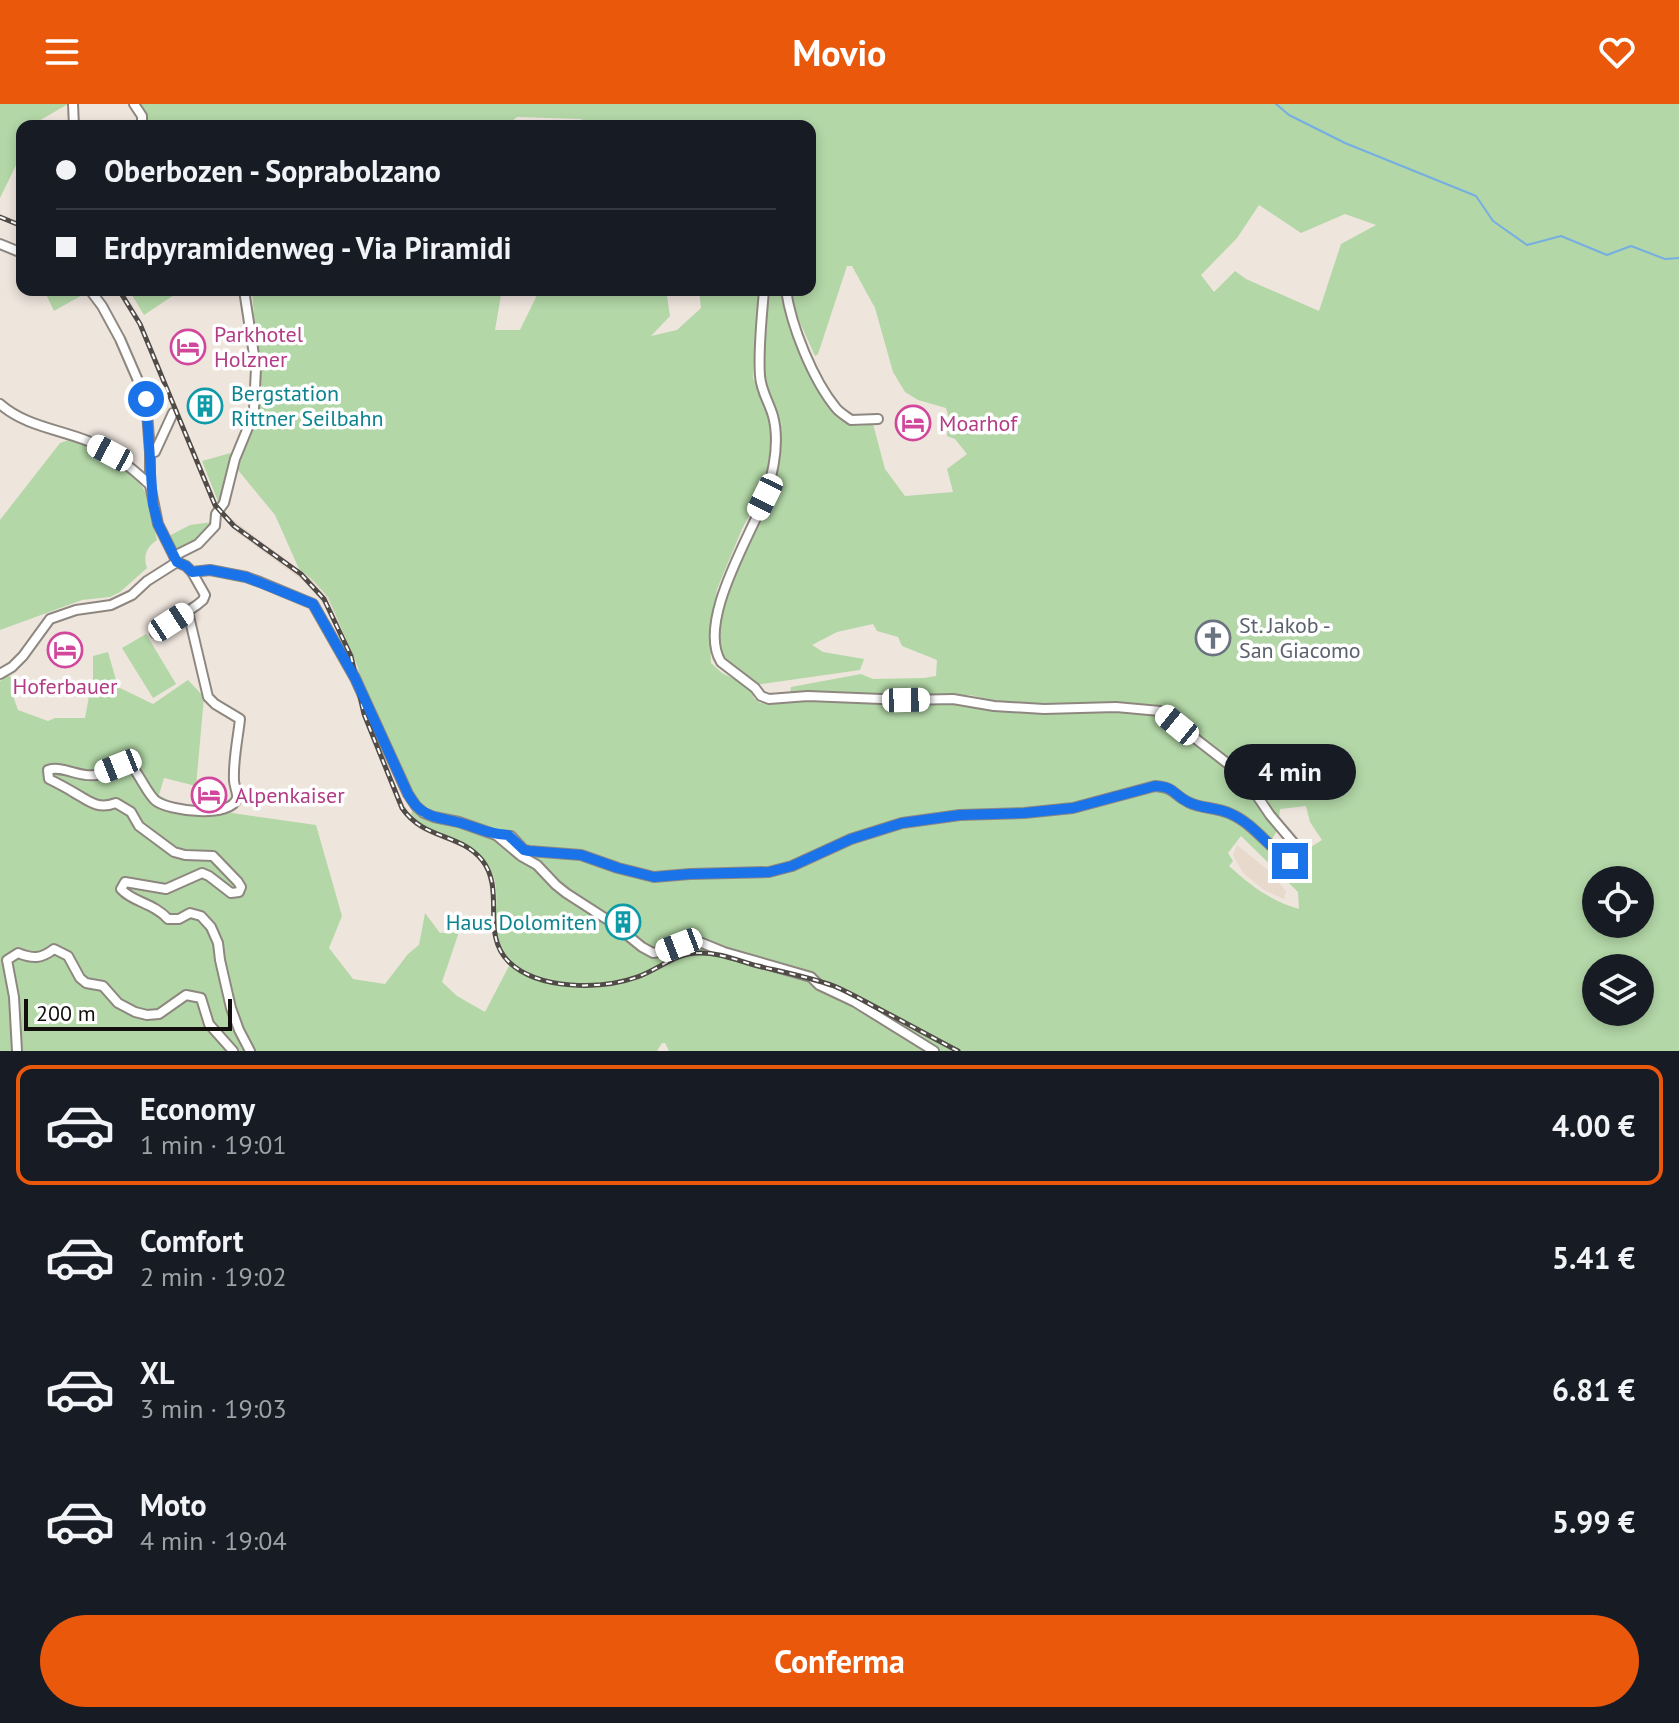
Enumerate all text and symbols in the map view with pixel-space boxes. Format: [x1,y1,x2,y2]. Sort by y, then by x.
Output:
text: Movio [793,29,886,76]
icon: menu [40,30,84,74]
icon: heart [1595,30,1639,74]
text: Oberbozen - Soprabolzano [104,151,441,190]
text: Erdpyramidenweg - Via Piramidi [104,228,512,267]
place label: Parkhotel Holzner [214,320,304,373]
hotel icon: Parkhotel Holzner [169,328,207,366]
place label: Bergstation Rittner Seilbahn [231,379,384,432]
route start [128,381,164,417]
building icon: Bergstation Rittner Seilbahn [186,387,224,425]
hotel icon: Moarhof [894,404,932,442]
place label: Moarhof [939,409,1018,437]
car [83,431,137,475]
car [744,470,786,524]
car [144,599,198,645]
place label: St. Jakob - San Giacomo [1239,611,1361,664]
church icon: St. Jakob - San Giacomo [1194,619,1232,657]
hotel icon: Hoferbauer [46,631,84,669]
place label: Hoferbauer [12,672,118,700]
car [882,688,930,712]
car [1151,701,1203,749]
callout: 4 min [1224,745,1356,801]
car [91,746,145,786]
text: 4 min [1258,755,1322,788]
hotel icon: Alpenkaiser [190,776,228,814]
place label: Alpenkaiser [235,781,345,809]
route end [1272,843,1308,879]
map controls [1582,866,1654,1026]
button: locate [1582,866,1654,938]
building icon: Haus Dolomiten [604,903,642,941]
place label: Haus Dolomiten [446,908,597,936]
car [652,925,706,965]
button: layers [1582,954,1654,1026]
scale bar [24,995,232,1031]
text: 200 m [36,999,96,1027]
icon: car [44,1089,116,1161]
text: Economy [140,1089,255,1128]
text: 4.00 € [1552,1106,1635,1145]
text: 1 min · 19:01 [140,1128,287,1161]
icon: car [44,1221,116,1293]
text: Comfort [140,1221,243,1260]
text: 5.41 € [1552,1238,1635,1277]
text: 2 min · 19:02 [140,1260,287,1293]
icon: car [44,1353,116,1425]
text: XL [140,1353,174,1392]
text: 6.81 € [1552,1370,1635,1409]
text: 3 min · 19:03 [140,1392,287,1425]
icon: car [44,1485,116,1557]
text: Moto [140,1485,207,1524]
text: 5.99 € [1552,1502,1635,1541]
text: 4 min · 19:04 [140,1524,287,1557]
button: Conferma [40,1615,1639,1707]

